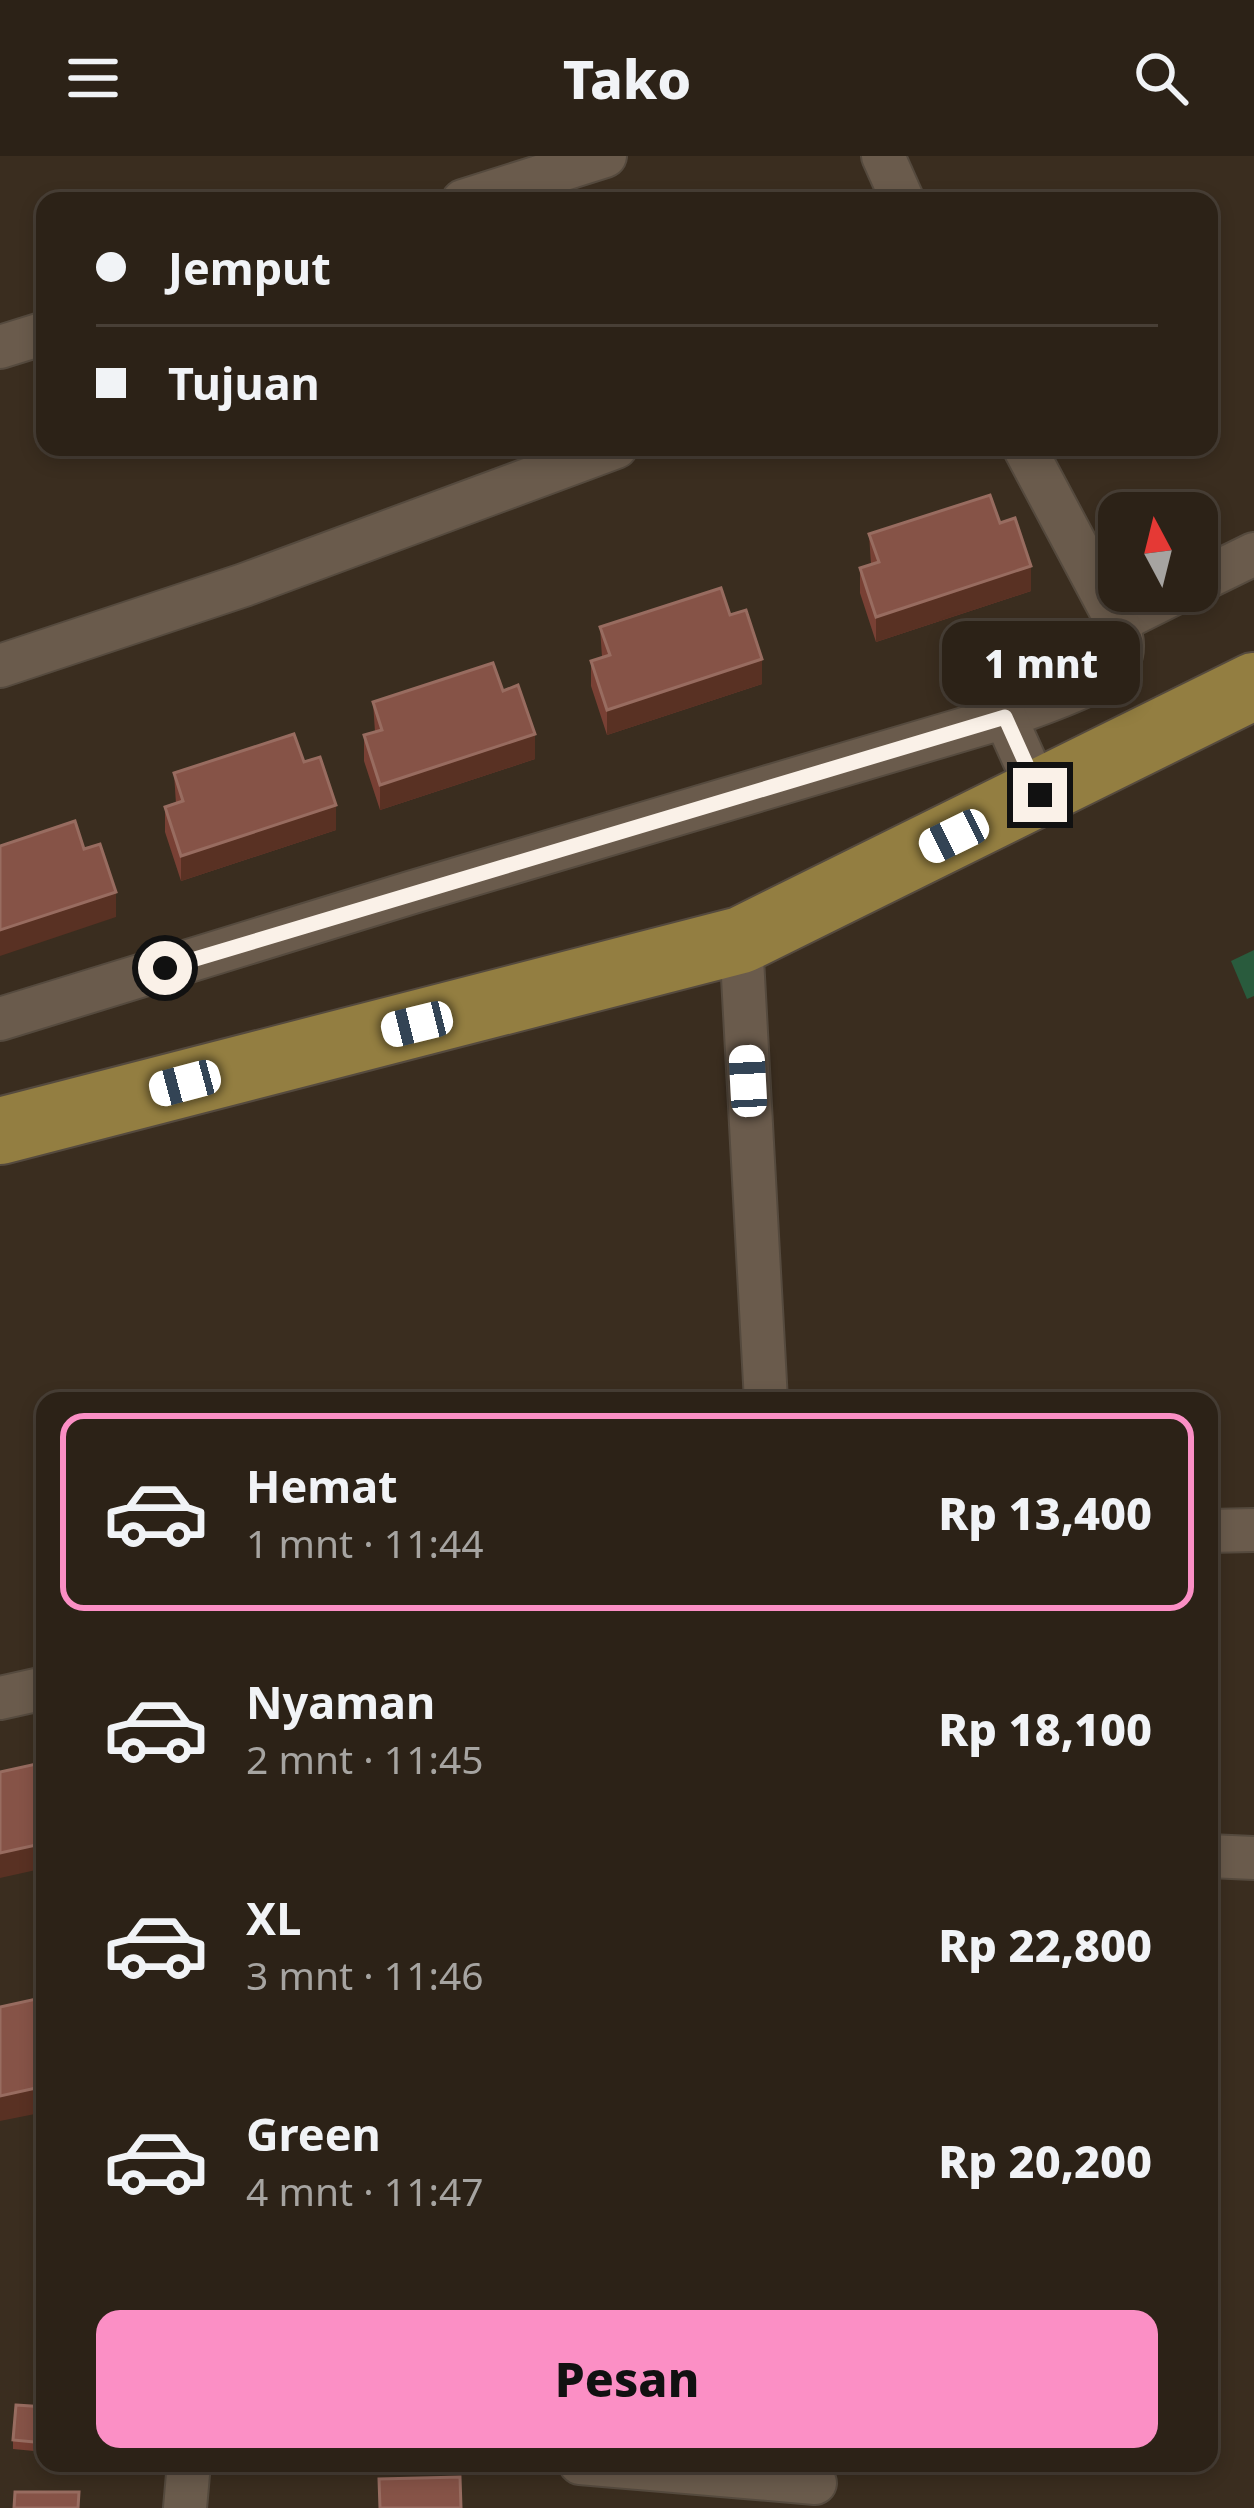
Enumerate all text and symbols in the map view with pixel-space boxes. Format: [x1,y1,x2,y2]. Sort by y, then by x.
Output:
text: Tako [563,41,691,115]
icon: menu [60,45,126,111]
icon: search [1128,45,1194,111]
text: Jemput [168,237,331,298]
text: Tujuan [168,352,320,413]
north arrow [1098,492,1218,612]
map controls [1098,492,1218,612]
callout: 1 mnt [941,621,1139,705]
text: 1 mnt [984,636,1098,689]
route end [1013,768,1067,822]
car [914,804,994,868]
route start [138,941,192,995]
car [378,998,456,1050]
car [728,1044,768,1118]
car [146,1056,224,1110]
text: Hemat [246,1455,398,1516]
icon: car [102,1458,210,1566]
text: Rp 13,400 [938,1482,1152,1543]
text: 1 mnt · 11:44 [246,1516,484,1569]
text: Nyaman [246,1671,435,1732]
icon: car [102,1674,210,1782]
text: Rp 18,100 [938,1698,1152,1759]
text: 2 mnt · 11:45 [246,1732,484,1785]
text: XL [246,1887,301,1948]
icon: car [102,1890,210,1998]
text: Rp 22,800 [938,1914,1152,1975]
text: 3 mnt · 11:46 [246,1948,484,2001]
text: Green [246,2103,381,2164]
icon: car [102,2106,210,2214]
text: Rp 20,200 [938,2130,1152,2191]
text: 4 mnt · 11:47 [246,2164,484,2217]
button: Pesan [96,2310,1158,2448]

